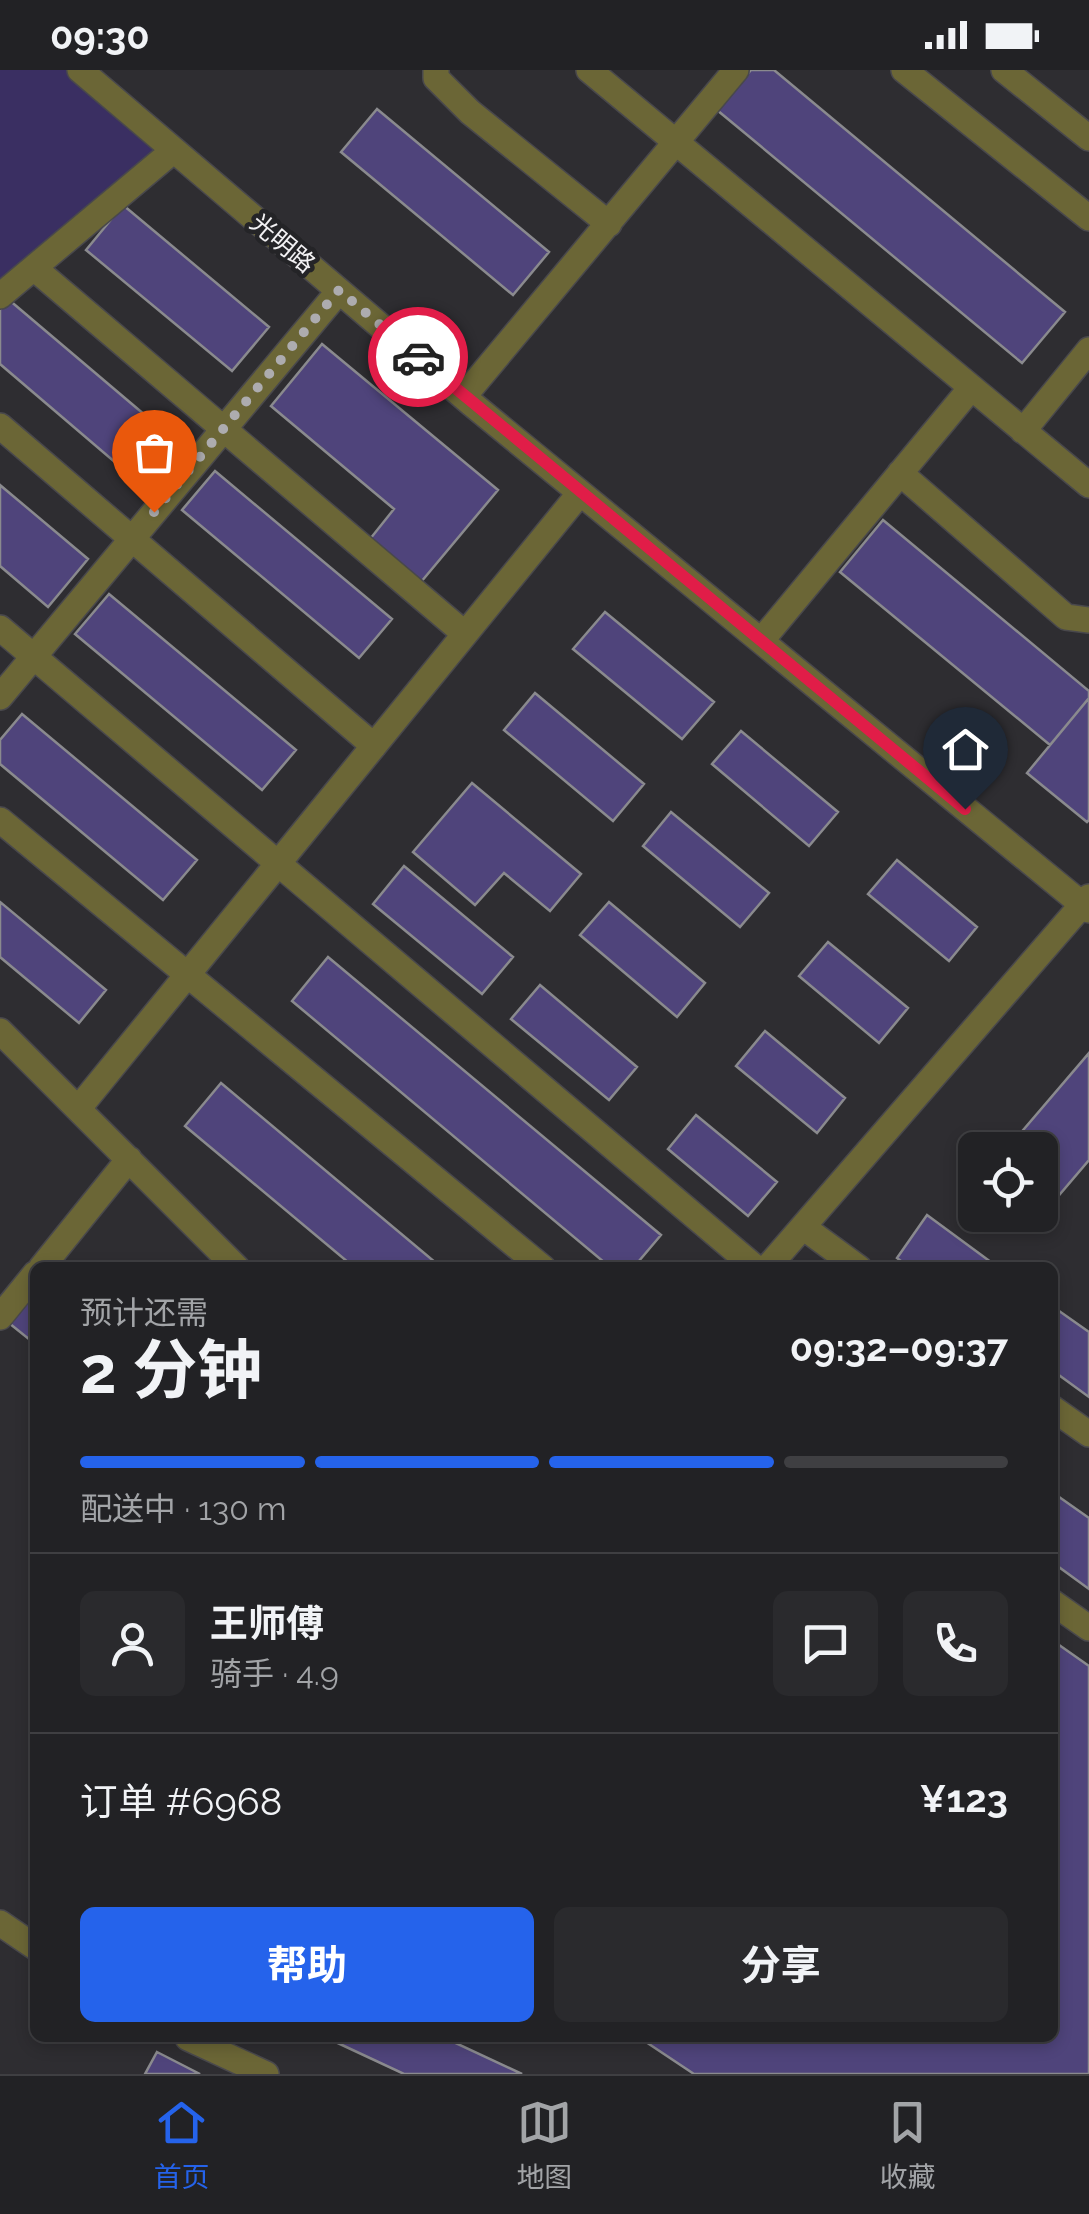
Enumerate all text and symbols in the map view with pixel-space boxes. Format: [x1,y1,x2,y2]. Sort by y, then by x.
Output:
text: 09:30 [50,13,150,58]
street label: 光明路 [245,207,321,279]
courier [368,307,468,407]
icon: car [391,330,446,385]
pin [112,410,197,513]
icon: bag [127,425,182,480]
pin [923,707,1008,810]
icon: home [938,722,993,777]
map controls [958,1132,1058,1232]
button: locate [958,1132,1058,1232]
text: 预计还需 [80,1294,208,1331]
text: 09:32–09:37 [790,1325,1008,1370]
text: 2 分钟 [80,1332,262,1408]
text: 配送中 · 130 m [80,1490,286,1527]
button: person [80,1591,185,1696]
button: chat [773,1591,878,1696]
button: phone [903,1591,1008,1696]
text: 王师傅 [210,1601,324,1646]
text: 骑手 · 4.9 [210,1655,339,1692]
text: ¥123 [920,1776,1008,1821]
text: 订单 #6968 [80,1779,282,1824]
button: 帮助 [80,1907,534,2022]
button: 分享 [554,1907,1008,2022]
tab: 首页 [153,2095,210,2195]
tab: 地图 [516,2095,573,2195]
tab: 收藏 [879,2095,936,2195]

